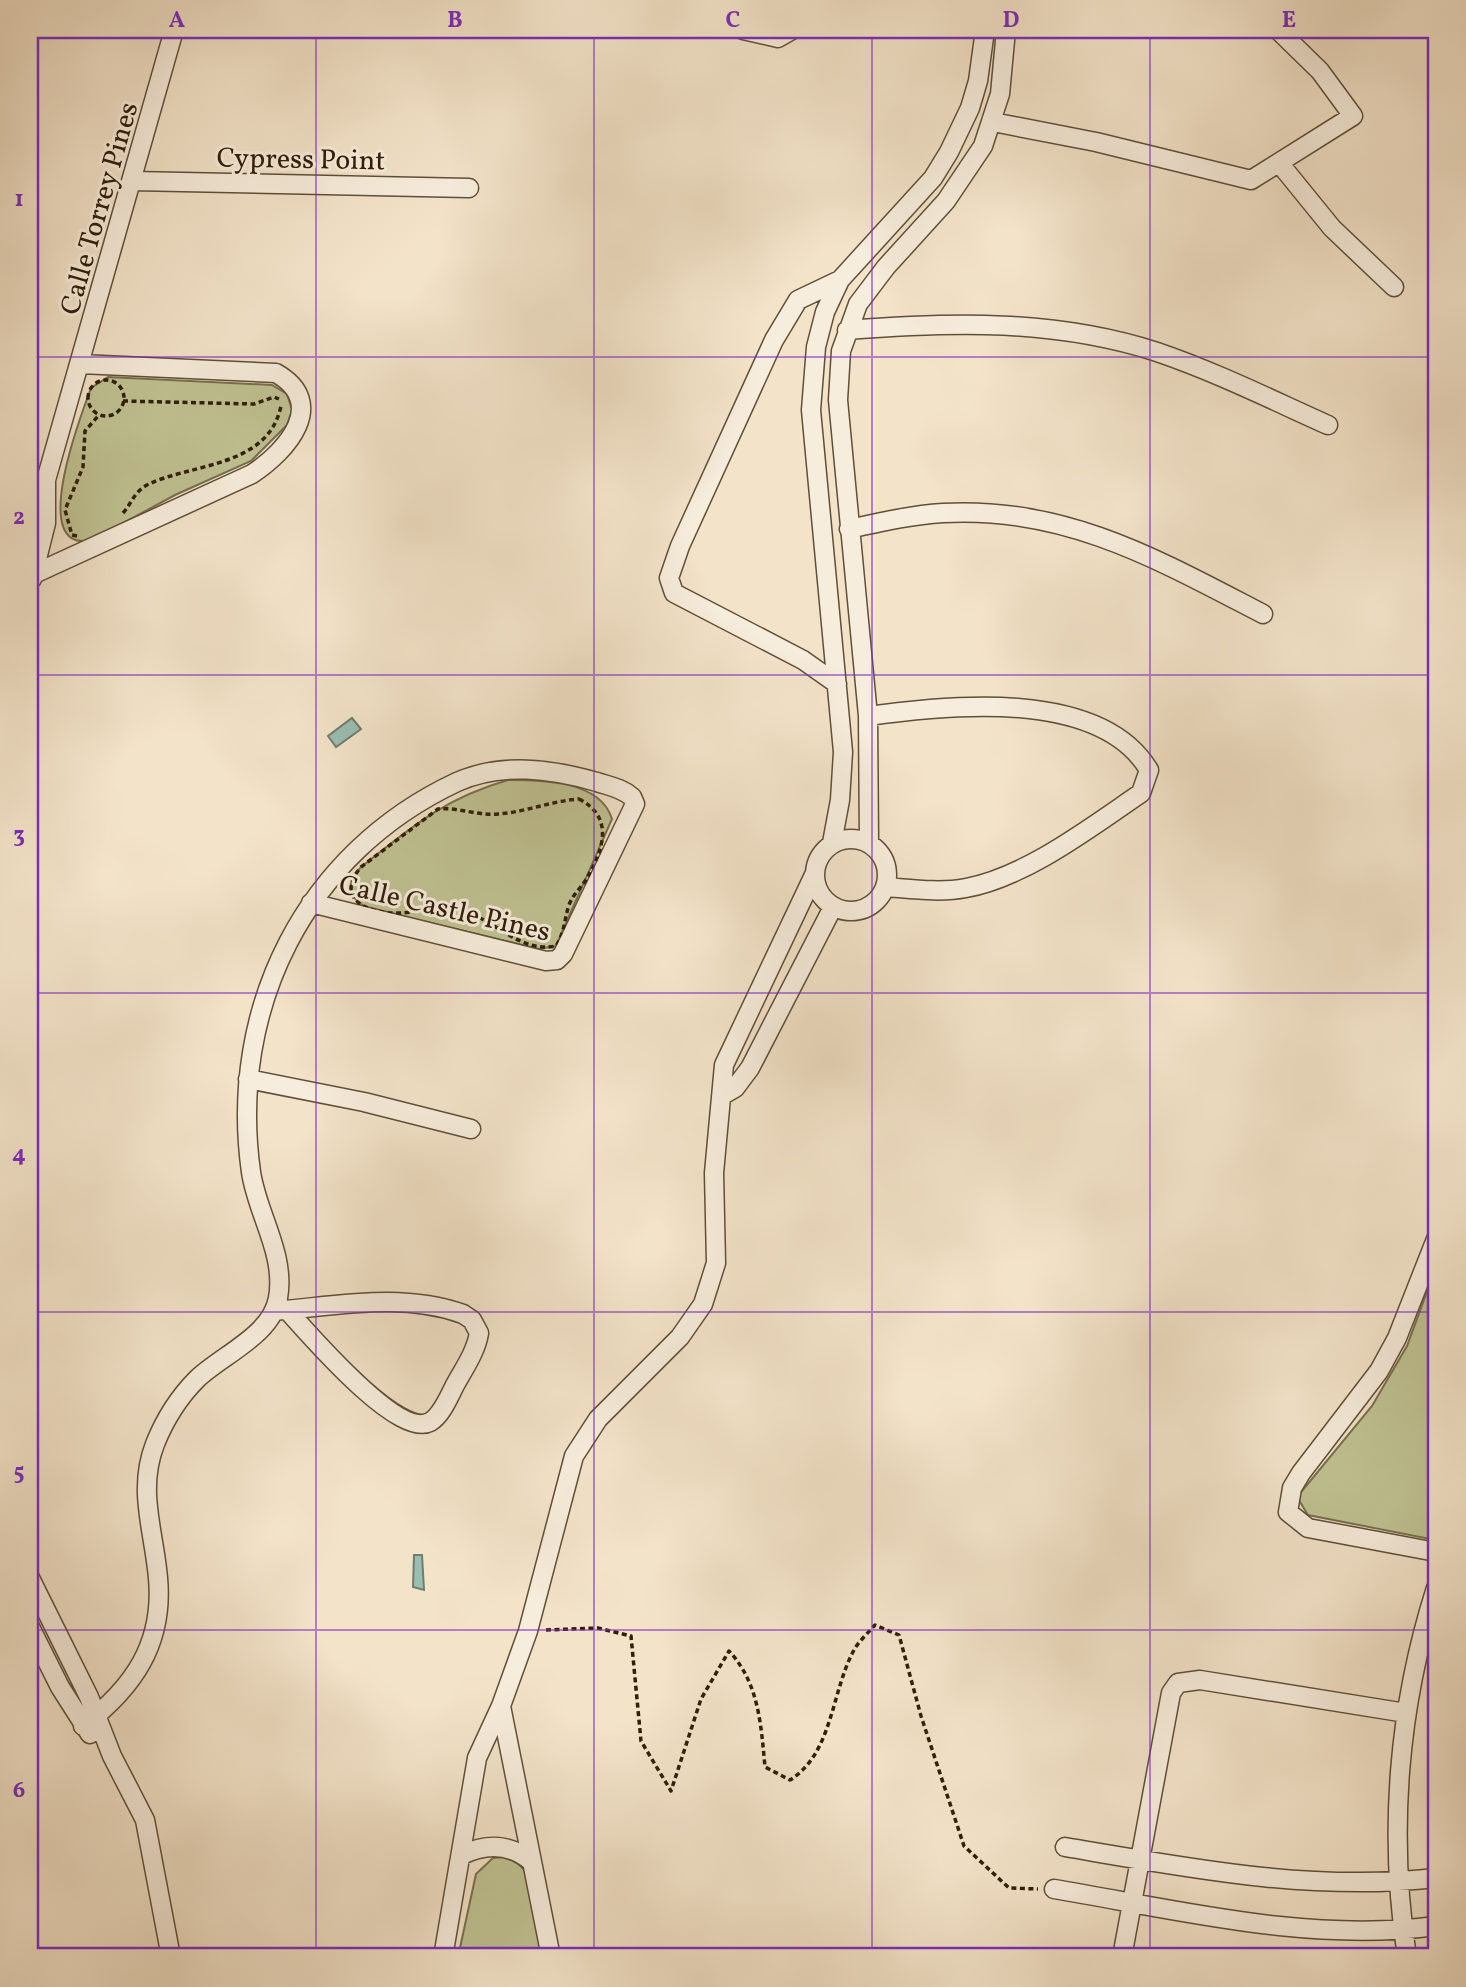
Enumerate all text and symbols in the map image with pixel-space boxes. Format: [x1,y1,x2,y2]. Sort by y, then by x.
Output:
text: A [169,5,185,37]
text: B [447,5,463,37]
text: C [726,5,740,37]
text: D [1003,5,1020,37]
text: E [1282,5,1296,37]
street label: Calle Torrey Pines [51,98,149,319]
street label: Cypress Point [216,140,386,181]
text: 1 [14,184,24,216]
text: 2 [13,502,25,534]
text: 3 [13,820,25,852]
street label: Calle Castle Pines [335,866,554,953]
text: 4 [12,1139,26,1171]
text: 5 [13,1457,25,1489]
text: 6 [13,1775,25,1807]

